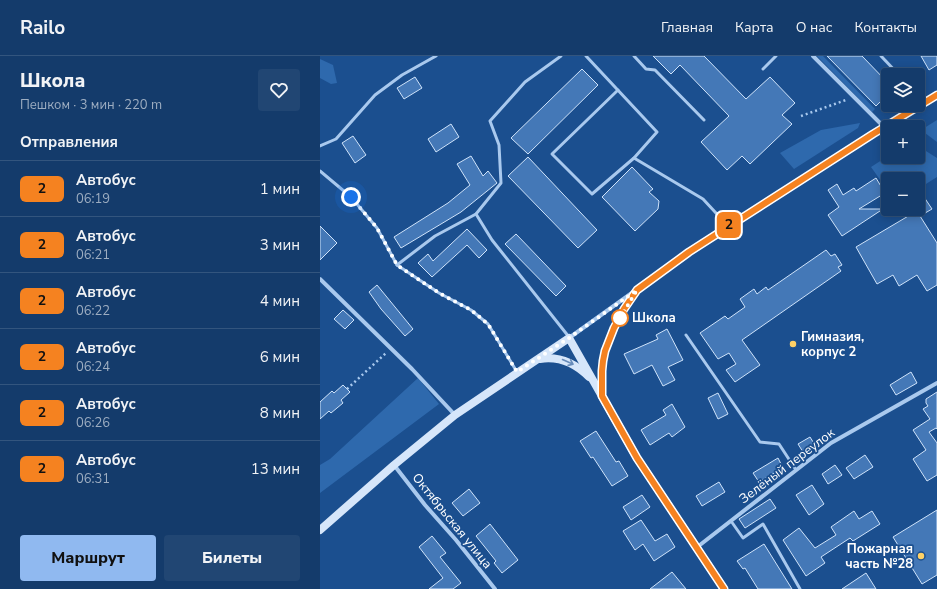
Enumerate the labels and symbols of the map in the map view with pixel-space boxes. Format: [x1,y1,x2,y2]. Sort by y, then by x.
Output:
your location [341,187,361,207]
line badge: 2 [716,212,742,238]
marker: Школа [611,309,629,327]
place label: Школа [632,309,676,327]
place label: Гимназия, корпус 2 [801,328,864,361]
marker: Гимназия, корпус 2 [788,339,798,349]
one-way arrow [562,359,574,366]
street label: Зелёный переулок [736,424,839,508]
street label: Октябрьская улица [408,469,496,573]
place label: Пожарная часть №28 [845,540,913,573]
marker: Пожарная часть №28 [916,551,926,561]

